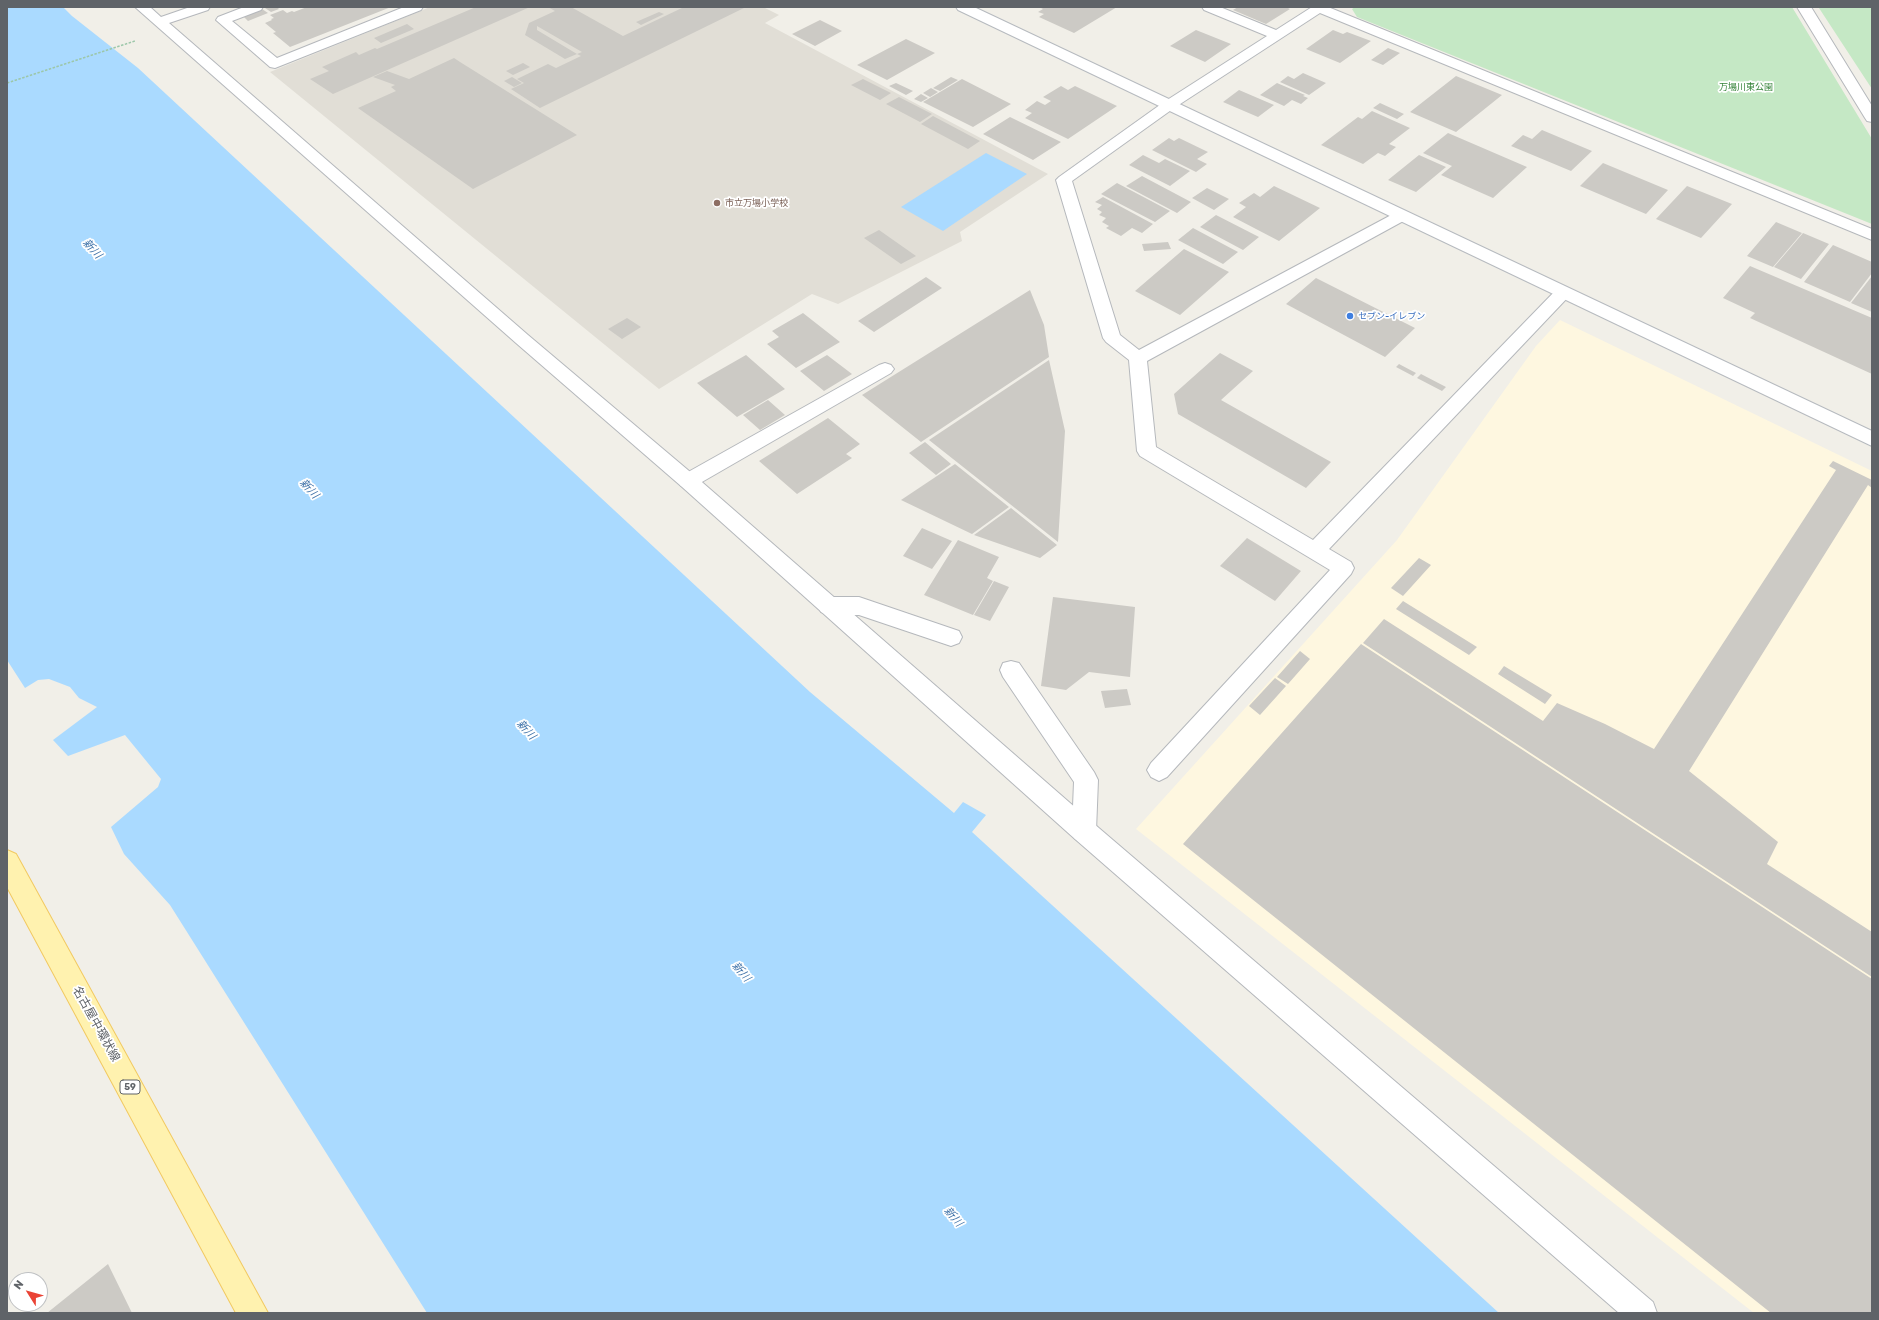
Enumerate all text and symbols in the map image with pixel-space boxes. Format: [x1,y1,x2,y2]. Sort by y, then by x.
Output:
park label: 万場川東公園 [1719,82,1773,92]
marker: 市立万場小学校 [712,198,722,208]
place label: 市立万場小学校 [725,198,788,208]
water label: 新川 [80,236,104,262]
marker: セブン-イレブン [1345,311,1355,321]
place label: セブン-イレブン [1358,311,1425,321]
water label: 新川 [297,476,321,502]
water label: 新川 [514,717,538,743]
water label: 新川 [729,959,753,985]
street label: 名古屋中環状線 [69,984,123,1064]
road number: 59 [120,1080,140,1094]
water label: 新川 [941,1204,965,1230]
north arrow [8,1272,48,1312]
text: N [11,1278,26,1292]

